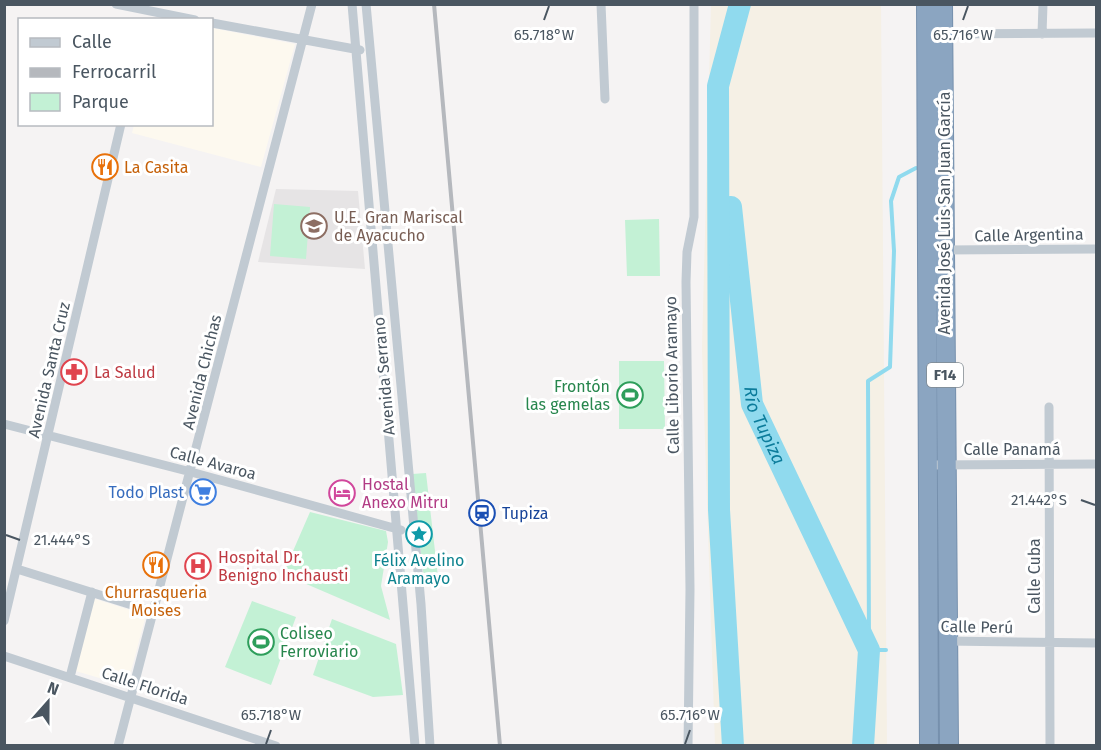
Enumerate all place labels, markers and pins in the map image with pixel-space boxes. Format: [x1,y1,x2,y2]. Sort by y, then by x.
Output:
restaurant icon: La Casita [90,152,120,182]
place label: La Casita [124,158,188,177]
place label: U.E. Gran Mariscal de Ayacucho [334,208,463,245]
school or university icon: U.E. Gran Mariscal de Ayacucho [299,211,329,241]
pharmacy icon: La Salud [59,357,89,387]
place label: La Salud [94,363,156,382]
place label: Frontón las gemelas [525,377,610,414]
sports icon: Frontón las gemelas [615,380,645,410]
place label: Hostal Anexo Mitru [362,475,449,512]
supermarket icon: Todo Plast [188,477,218,507]
hotel icon: Hostal Anexo Mitru [327,478,357,508]
place label: Todo Plast [109,483,184,502]
station icon: Tupiza [467,498,497,528]
place label: Tupiza [502,504,548,523]
place icon: Félix Avelino Aramayo [404,519,434,549]
place label: Hospital Dr. Benigno Inchausti [218,548,349,585]
restaurant icon: Churrasqueria Moises [141,550,171,580]
hospital icon: Hospital Dr. Benigno Inchausti [183,551,213,581]
place label: Félix Avelino Aramayo [374,551,464,588]
place label: Churrasqueria Moises [105,583,207,620]
place label: Coliseo Ferroviario [280,624,358,661]
sports icon: Coliseo Ferroviario [246,627,276,657]

